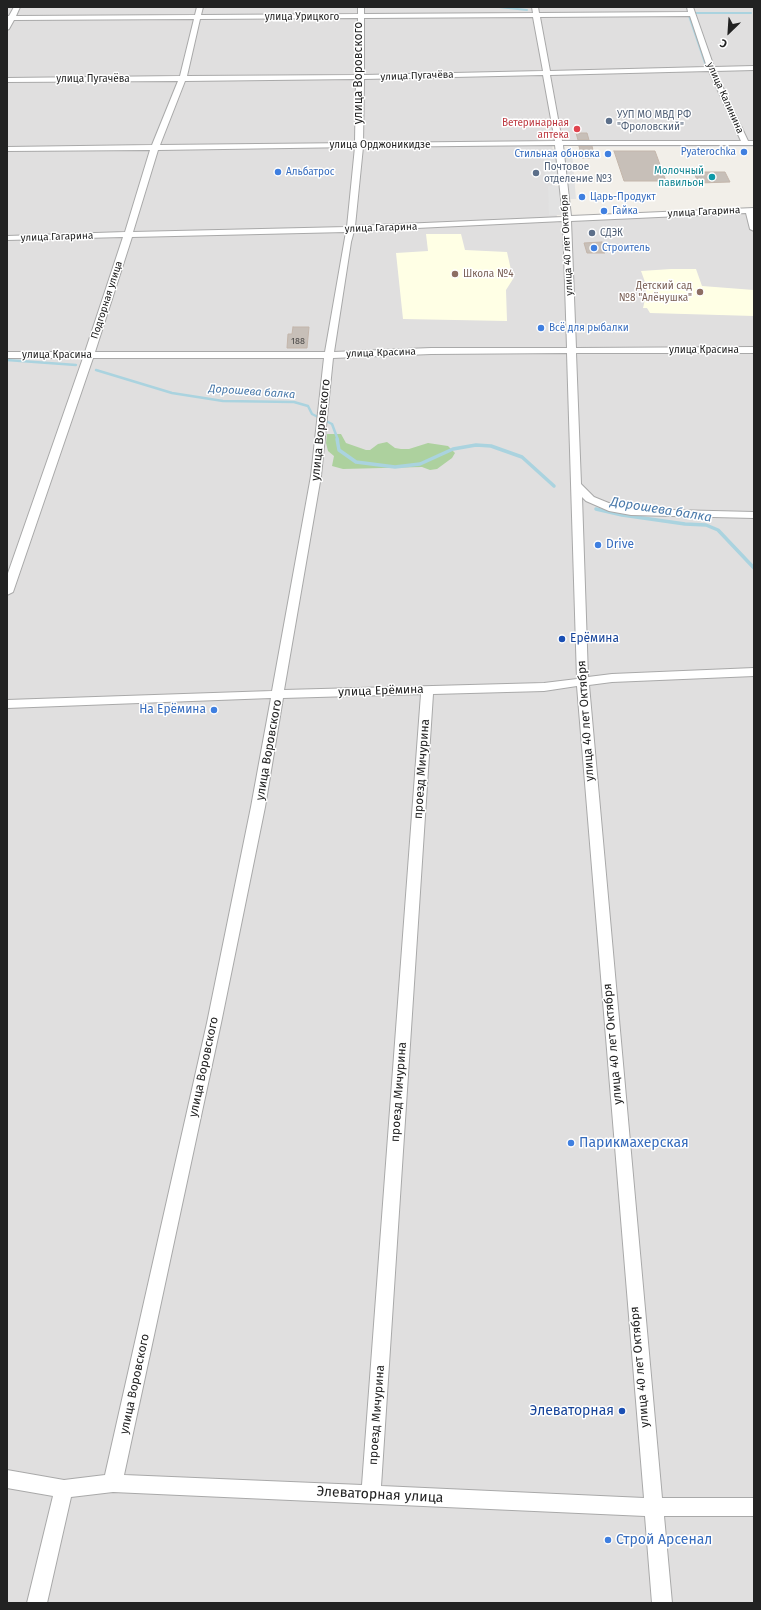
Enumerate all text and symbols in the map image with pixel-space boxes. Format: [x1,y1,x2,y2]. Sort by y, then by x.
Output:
street label: улица Урицкого [265,11,339,23]
north arrow [709,12,749,52]
street label: улица Воровского [352,22,366,124]
text: С [718,36,729,51]
street label: улица Калинина [704,60,746,136]
street label: улица Пугачёва [380,69,454,83]
street label: улица Пугачёва [56,73,130,85]
place label: УУП МО МВД РФ "Фроловский" [617,109,691,132]
marker: УУП МО МВД РФ "Фроловский" [604,116,614,126]
place label: Ветеринарная аптека [502,117,569,140]
marker: Ветеринарная аптека [572,124,582,134]
street label: улица Орджоникидзе [330,139,430,151]
place label: Pyaterochka [681,146,736,158]
marker: Pyaterochka [739,147,749,157]
place label: Стильная обновка [514,148,600,160]
marker: Стильная обновка [603,149,613,159]
place label: Почтовое отделение №3 [544,161,612,184]
place label: Молочный павильон [654,165,704,188]
place label: Альбатрос [286,166,335,178]
marker: Альбатрос [273,167,283,177]
marker: Почтовое отделение №3 [531,168,541,178]
marker: Молочный павильон [707,172,717,182]
place label: Царь-Продукт [590,191,656,203]
marker: Царь-Продукт [577,192,587,202]
street label: улица 40 лет Октября [558,194,576,296]
street label: улица Гагарина [667,204,741,220]
place label: Гайка [612,205,638,217]
marker: Гайка [599,206,609,216]
street label: улица Гагарина [344,221,418,235]
place label: СДЭК [600,227,623,239]
marker: СДЭК [587,228,597,238]
street label: улица Гагарина [20,230,94,244]
place label: Строитель [602,242,650,254]
marker: Строитель [589,243,599,253]
street label: Подгорная улица [89,259,125,341]
place label: Школа №4 [463,268,513,280]
marker: Школа №4 [450,269,460,279]
place label: Детский сад №8 "Алёнушка" [619,280,692,304]
marker: Детский сад №8 "Алёнушка" [695,287,705,297]
place label: Всё для рыбалки [549,322,629,334]
marker: Всё для рыбалки [536,323,546,333]
house number: 188 [291,336,305,346]
street label: улица Красина [669,344,739,356]
street label: улица Красина [346,346,416,360]
street label: улица Красина [22,349,92,361]
street label: улица Воровского [308,378,334,482]
water label: Дорошева балка [208,382,296,402]
water label: Дорошева балка [609,494,713,526]
place label: Drive [606,538,634,552]
marker: Drive [593,540,603,550]
place label: Ерёмина [570,632,619,646]
marker: Ерёмина [557,634,567,644]
street label: улица 40 лет Октября [575,660,597,782]
street label: улица Ерёмина [338,682,424,700]
street label: улица Воровского [253,698,285,802]
place label: На Ерёмина [139,703,206,717]
marker: На Ерёмина [209,705,219,715]
street label: проезд Мичурина [411,718,433,820]
street label: улица 40 лет Октября [601,983,625,1105]
street label: улица Воровского [186,1015,222,1119]
street label: проезд Мичурина [388,1041,410,1143]
place label: Парикмахерская [579,1135,689,1151]
marker: Парикмахерская [566,1138,576,1148]
street label: улица 40 лет Октября [628,1306,652,1428]
street label: улица Воровского [117,1332,153,1436]
street label: проезд Мичурина [366,1364,388,1466]
place label: Элеваторная [530,1403,614,1419]
marker: Элеваторная [617,1406,627,1416]
street label: Элеваторная улица [316,1483,444,1507]
place label: Строй Арсенал [616,1532,712,1548]
marker: Строй Арсенал [603,1535,613,1545]

